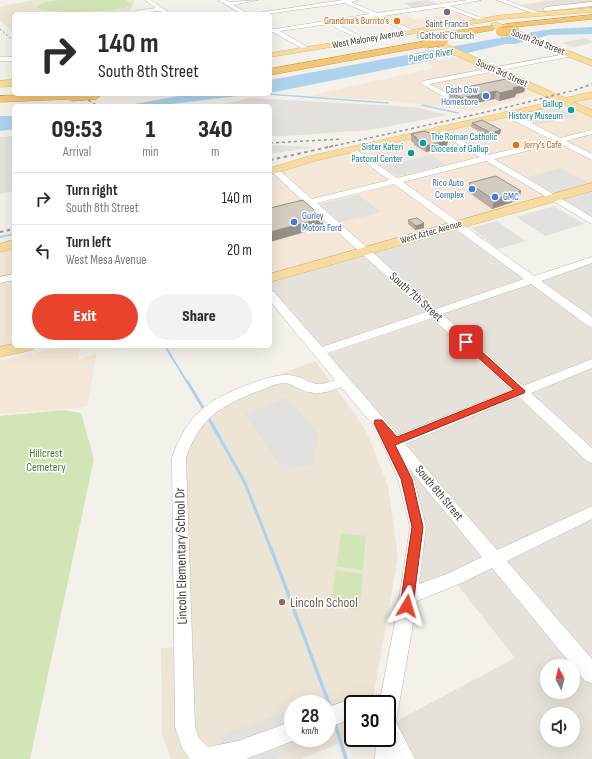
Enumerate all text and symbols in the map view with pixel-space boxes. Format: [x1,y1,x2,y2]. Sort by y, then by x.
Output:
marker: Saint Francis Catholic Church [442,7,452,17]
place label: Grandma’s Burrito’s [324,15,389,27]
marker: Grandma’s Burrito’s [392,16,402,26]
place label: Saint Francis Catholic Church [420,18,474,42]
street label: South 2nd Street [509,26,567,58]
text: 140 m [98,27,159,60]
street label: West Maloney Avenue [331,27,405,51]
icon: right [32,28,84,80]
water label: Puerco River [408,45,455,65]
street label: South 3rd Street [474,56,530,90]
text: South 8th Street [98,61,199,82]
place label: Cash Cow Homestore [441,84,478,108]
marker: Cash Cow Homestore [481,91,491,101]
place label: Gallup History Museum [509,98,563,122]
marker: Gallup History Museum [566,105,576,115]
text: 09:53 [51,115,103,144]
text: 1 [145,115,155,144]
text: 340 [198,115,232,144]
place label: The Roman Catholic Diocese of Gallup [431,131,498,155]
marker: The Roman Catholic Diocese of Gallup [418,138,428,148]
place label: Jerry's Cafe [523,139,562,151]
marker: Jerry's Cafe [511,140,521,150]
place label: Sister Kateri Pastoral Center [351,141,403,165]
text: Arrival [63,144,91,160]
text: min [142,144,158,160]
text: m [211,144,219,160]
marker: Sister Kateri Pastoral Center [406,148,416,158]
place label: Rico Auto Complex [432,177,464,201]
text: Turn right [66,181,118,200]
marker: Rico Auto Complex [467,184,477,194]
icon: right [32,188,54,210]
text: 140 m [222,189,252,208]
place label: GMC [503,191,519,203]
marker: GMC [490,192,500,202]
text: South 8th Street [66,200,139,216]
place label: Gurley Motors Ford [302,210,342,234]
marker: Gurley Motors Ford [289,217,299,227]
street label: West Aztec Avenue [399,217,463,247]
text: Turn left [66,233,111,252]
icon: left [32,240,54,262]
text: 20 m [227,241,252,260]
text: West Mesa Avenue [66,252,147,268]
street label: South 7th Street [386,269,446,325]
button: Exit [32,294,138,340]
button: Share [146,294,252,340]
pin [449,325,483,359]
icon: arrive [455,331,477,353]
park label: Hillcrest Cemetery [26,446,66,475]
street label: South 8th Street [412,462,467,524]
street label: Lincoln Elementary School Dr [171,487,191,625]
position arrow [386,585,428,627]
place label: Lincoln School [290,594,358,611]
marker: Lincoln School [277,597,287,607]
north arrow [540,659,580,699]
map controls [540,659,580,747]
speed limit sign: 30 [344,695,396,747]
text: 28 [301,704,319,728]
button: sound [540,707,580,747]
text: km/h [301,725,319,737]

